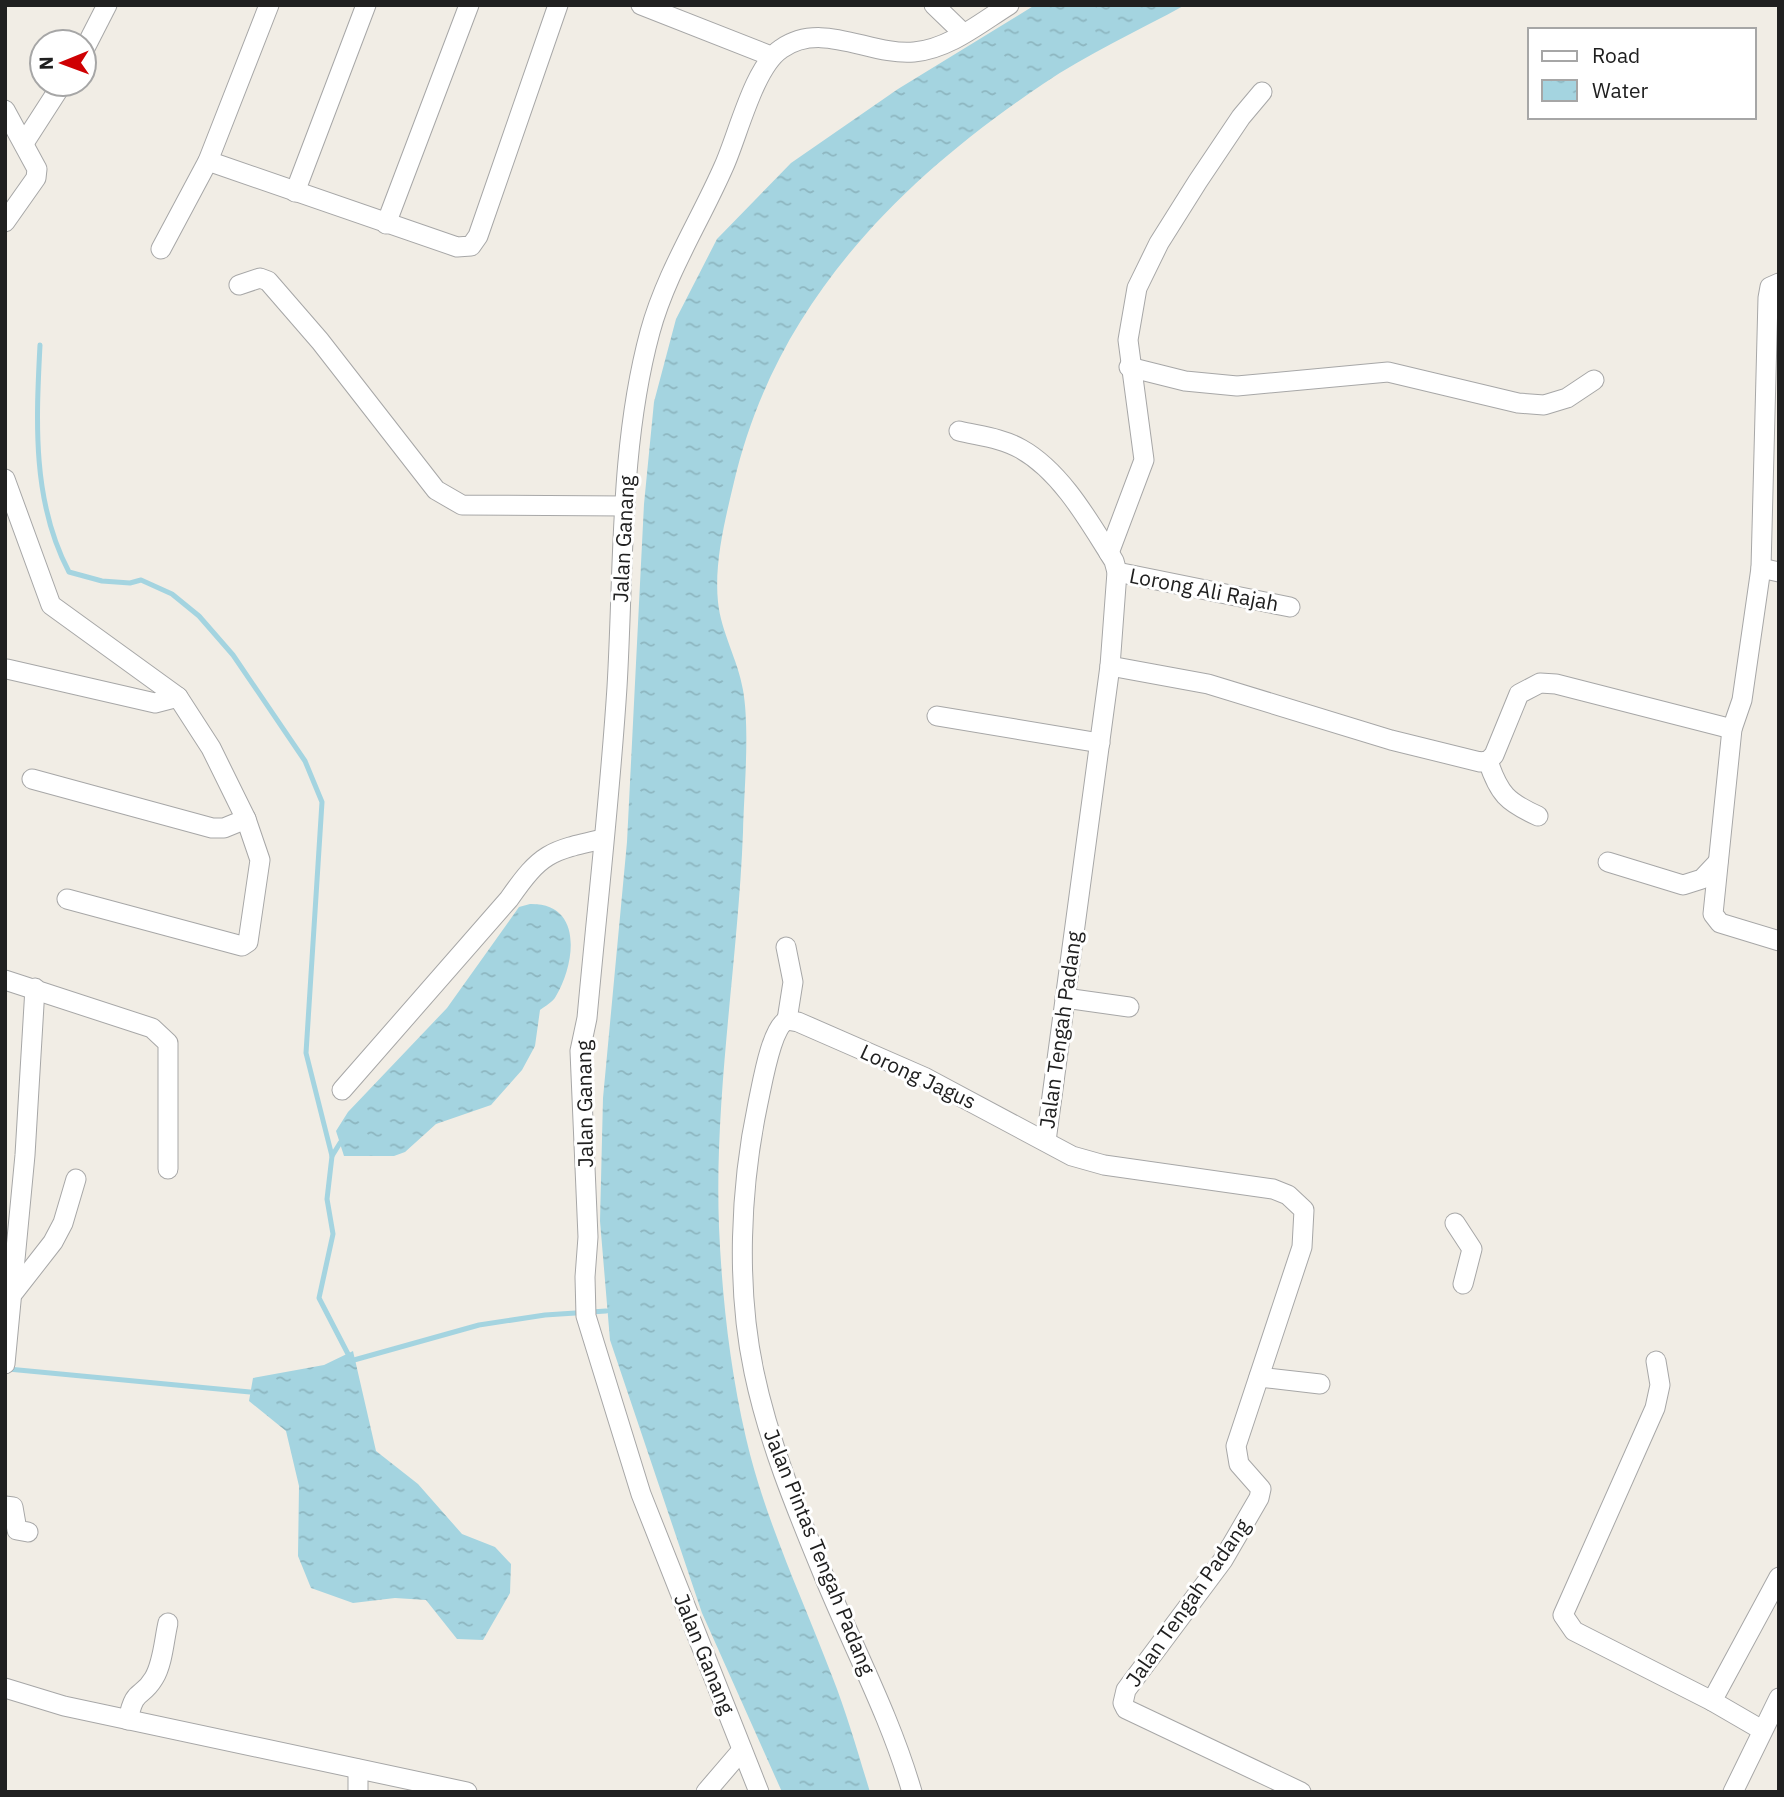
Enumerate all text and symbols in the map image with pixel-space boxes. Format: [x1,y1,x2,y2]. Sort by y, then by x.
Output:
north arrow [28,28,98,98]
legend [1528,28,1756,119]
text: Road [1592,41,1640,69]
text: N [34,56,58,70]
text: Water [1592,76,1649,104]
street label: Jalan Ganang [606,474,640,603]
street label: Lorong Ali Rajah [1127,561,1281,617]
street label: Jalan Tengah Padang [1032,929,1088,1130]
street label: Lorong Jagus [856,1037,981,1115]
street label: Jalan Ganang [569,1040,599,1168]
street label: Jalan Pintas Tengah Padang [758,1425,882,1679]
street label: Jalan Tengah Padang [1119,1513,1256,1692]
street label: Jalan Ganang [668,1589,742,1718]

